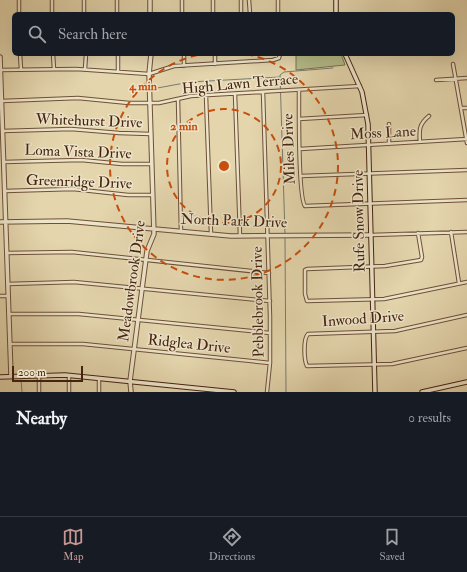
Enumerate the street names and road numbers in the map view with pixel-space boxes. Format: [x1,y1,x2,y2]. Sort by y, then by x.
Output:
street label: High Lawn Terrace [181,69,299,99]
street label: Whitehurst Drive [34,110,143,132]
street label: Miles Drive [278,113,300,185]
street label: Moss Lane [350,122,416,144]
street label: Loma Vista Drive [24,141,132,163]
street label: Rufe Snow Drive [349,170,369,272]
street label: Greenridge Drive [25,171,133,193]
street label: North Park Drive [180,210,288,232]
street label: Meadowbrook Drive [114,219,150,343]
street label: Pebblebrook Drive [248,246,268,358]
street label: Inwood Drive [321,307,405,331]
street label: Ridglea Drive [147,330,231,358]

